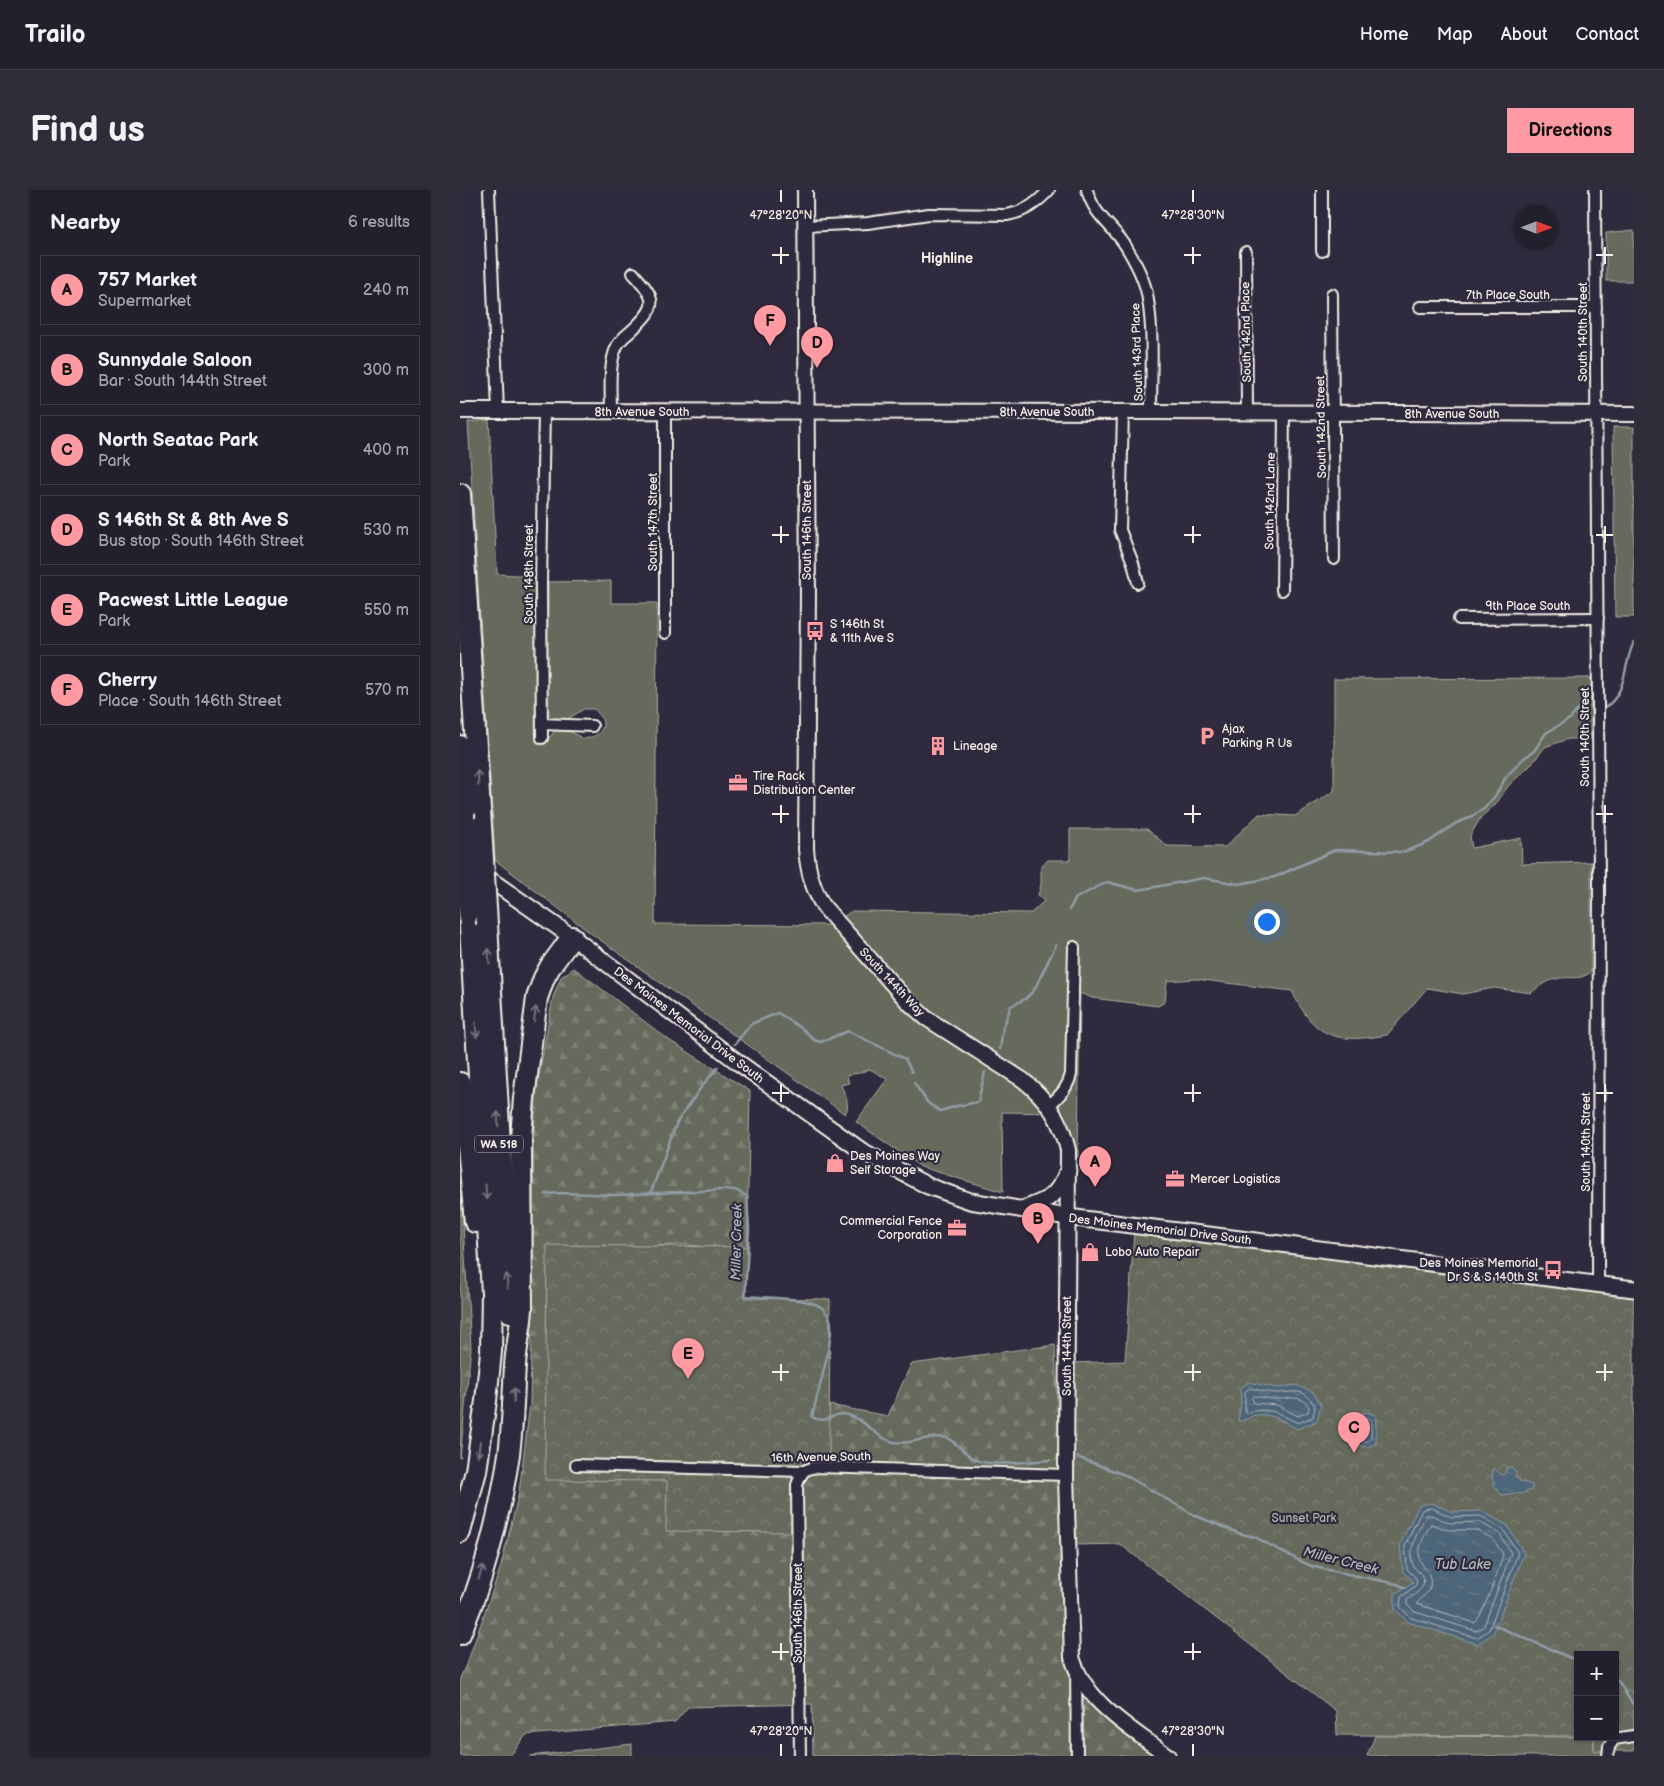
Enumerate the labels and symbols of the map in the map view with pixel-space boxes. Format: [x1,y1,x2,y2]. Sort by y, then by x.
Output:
north arrow [1514,205,1559,250]
text: 47°28'20"N [749,208,813,223]
text: 47°28'30"N [1161,208,1225,223]
district label: Highline [921,250,973,267]
street label: South 142nd Place [1238,282,1255,382]
street label: South 140th Street [1576,282,1591,382]
street label: 7th Place South [1466,288,1550,303]
street label: South 143rd Place [1128,303,1147,401]
pin: F [754,305,786,346]
pin: D [801,327,833,368]
street label: South 142nd Street [1313,375,1330,479]
street label: 8th Avenue South [595,405,690,420]
street label: 8th Avenue South [1000,405,1095,420]
street label: 8th Avenue South [1405,407,1500,422]
street label: South 142nd Lane [1262,452,1279,550]
street label: South 147th Street [646,473,661,571]
street label: South 146th Street [800,480,815,580]
street label: South 148th Street [522,524,537,624]
street label: 9th Place South [1486,599,1571,614]
place label: S 146th St & 11th Ave S [830,617,894,646]
bus stop icon: S 146th St & 11th Ave S [804,620,826,642]
street label: South 140th Street [1578,687,1593,787]
place label: Ajax Parking R Us [1222,722,1292,751]
parking icon: Ajax Parking R Us [1196,725,1218,747]
building icon: Lineage [927,735,949,757]
place label: Lineage [953,739,997,754]
place label: Tire Rack Distribution Center [753,769,856,798]
one-way arrow [473,770,482,786]
office icon: Tire Rack Distribution Center [727,772,749,794]
your location [1254,909,1280,935]
street label: South 144th Way [856,945,928,1020]
one-way arrow [484,949,493,965]
street label: Des Moines Memorial Drive South [611,964,767,1087]
one-way arrow [530,1007,540,1023]
one-way arrow [472,1021,481,1037]
street label: South 140th Street [1579,1092,1594,1192]
one-way arrow [493,1111,502,1127]
road number: WA 518 [475,1136,523,1152]
pin: A [1079,1146,1111,1187]
place label: Des Moines Way Self Storage [850,1149,940,1178]
shop icon: Des Moines Way Self Storage [824,1152,846,1174]
office icon: Mercer Logistics [1164,1168,1186,1190]
place label: Mercer Logistics [1190,1172,1281,1187]
one-way arrow [482,1184,491,1200]
water label: Miller Creek [727,1202,746,1280]
pin: B [1022,1203,1054,1244]
street label: Des Moines Memorial Drive South [1068,1211,1253,1248]
place label: Commercial Fence Corporation [840,1214,942,1243]
office icon: Commercial Fence Corporation [946,1217,968,1239]
shop icon: Lobo Auto Repair [1079,1241,1101,1263]
place label: Lobo Auto Repair [1105,1245,1200,1260]
place label: Des Moines Memorial Dr S & S 140th St [1419,1256,1538,1285]
bus stop icon: Des Moines Memorial Dr S & S 140th St [1542,1259,1564,1281]
one-way arrow [503,1273,512,1289]
street label: South 144th Street [1060,1296,1075,1396]
pin: E [672,1338,704,1379]
one-way arrow [509,1387,518,1403]
pin: C [1338,1412,1370,1453]
one-way arrow [474,1441,484,1457]
street label: 16th Avenue South [771,1449,871,1466]
park label: Sunset Park [1272,1511,1337,1526]
water label: Miller Creek [1302,1543,1381,1578]
water label: Tub Lake [1435,1556,1491,1573]
street label: South 146th Street [791,1563,806,1663]
one-way arrow [477,1564,487,1580]
text: 47°28'20"N [749,1724,813,1739]
text: 47°28'30"N [1161,1724,1225,1739]

